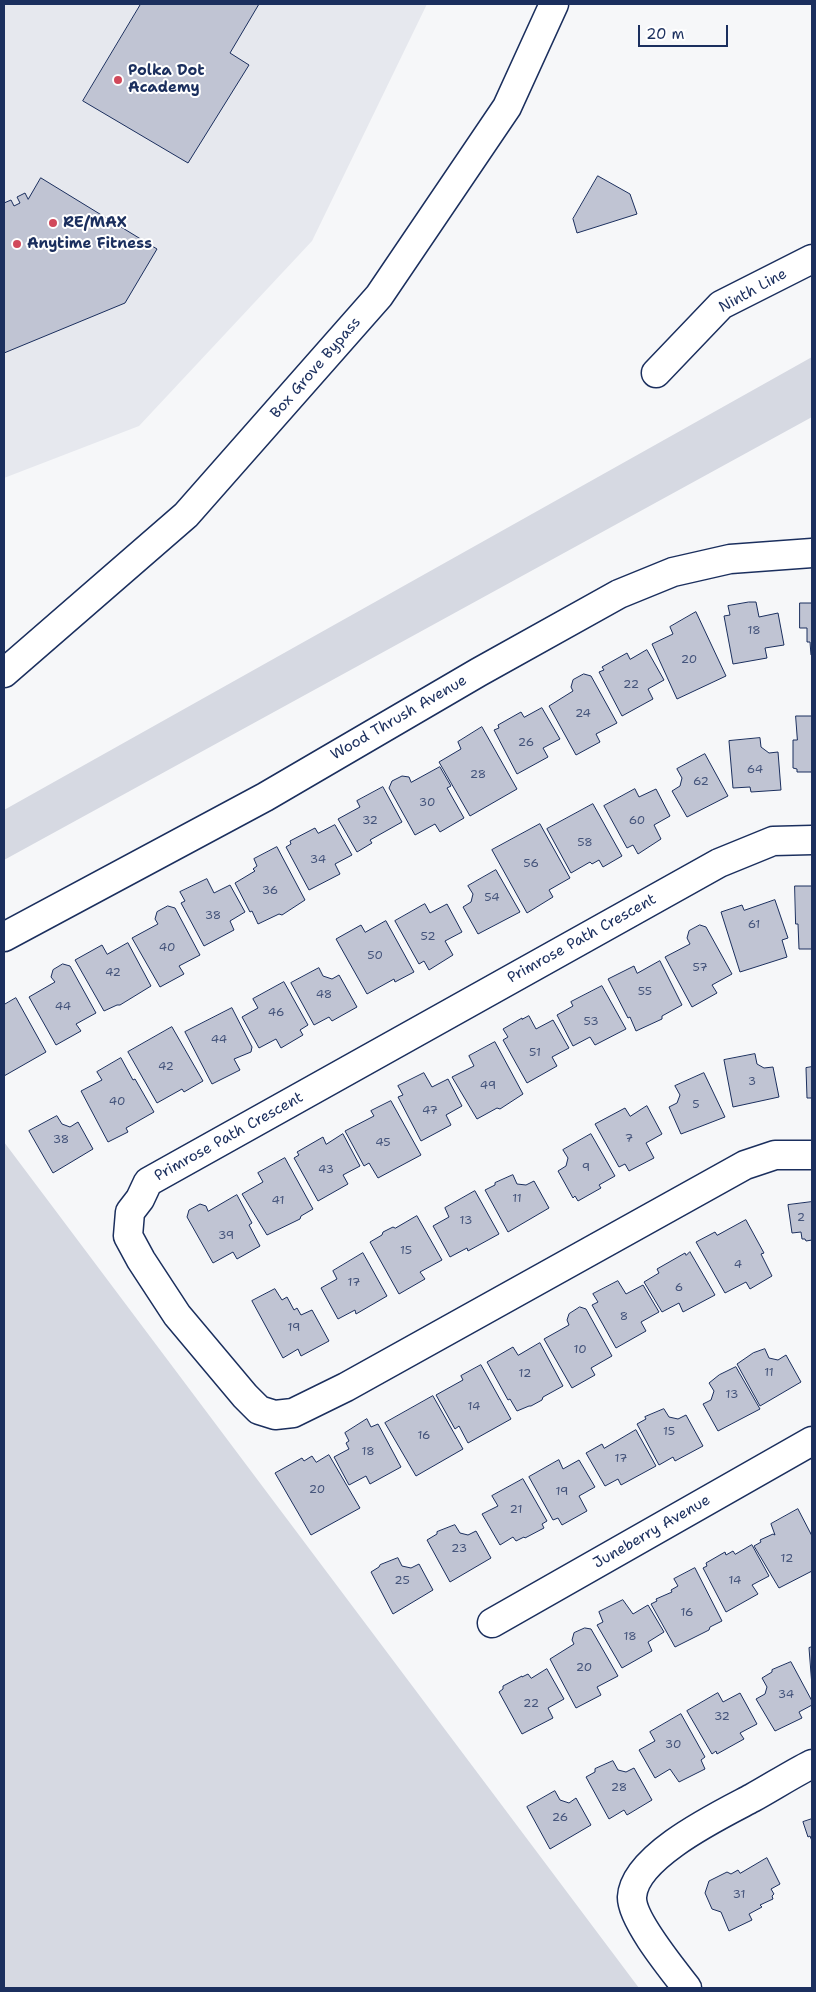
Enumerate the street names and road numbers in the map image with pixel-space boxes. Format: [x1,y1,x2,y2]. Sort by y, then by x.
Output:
street label: Ninth Line [716,265,790,317]
street label: Box Grove Bypass [267,314,365,422]
street label: Wood Thrush Avenue [328,672,470,764]
street label: Primrose Path Crescent [504,891,660,987]
street label: Primrose Path Crescent [151,1089,307,1185]
street label: Juneberry Avenue [590,1491,714,1573]

